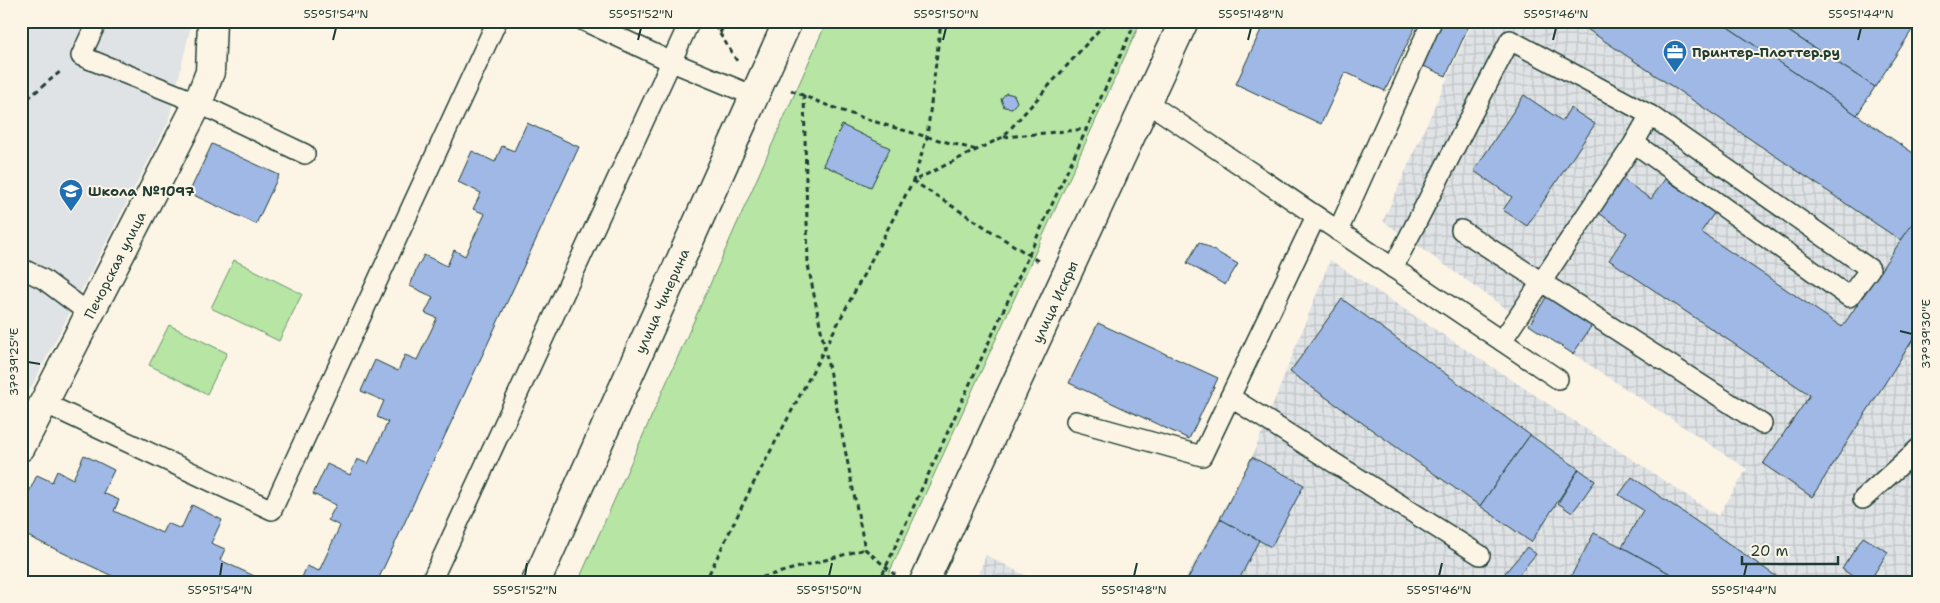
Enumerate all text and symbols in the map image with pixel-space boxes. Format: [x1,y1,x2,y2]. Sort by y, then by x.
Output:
text: 55°51'54"N [304,6,368,22]
text: 55°51'52"N [609,6,673,22]
text: 55°51'50"N [913,6,979,22]
text: 55°51'48"N [1218,6,1284,22]
text: 55°51'46"N [1524,6,1588,22]
text: 55°51'44"N [1828,6,1894,22]
office icon: Принтер-Плоттер.ру [1662,39,1688,73]
place label: Принтер-Плоттер.ру [1692,43,1840,61]
school or university icon: Школа №1097 [58,178,84,212]
place label: Школа №1097 [88,182,195,200]
street label: Печорская улица [80,208,150,322]
street label: улица Чичерина [631,245,693,356]
street label: улица Искры [1028,258,1082,346]
text: 37°39'30"E [1918,299,1934,369]
text: 37°39'25"E [6,328,22,396]
scale bar [1742,533,1839,565]
text: 20 m [1750,541,1789,561]
text: 55°51'54"N [188,582,252,598]
text: 55°51'52"N [493,582,557,598]
text: 55°51'50"N [796,582,862,598]
text: 55°51'48"N [1101,582,1167,598]
text: 55°51'46"N [1407,582,1471,598]
text: 55°51'44"N [1711,582,1777,598]

